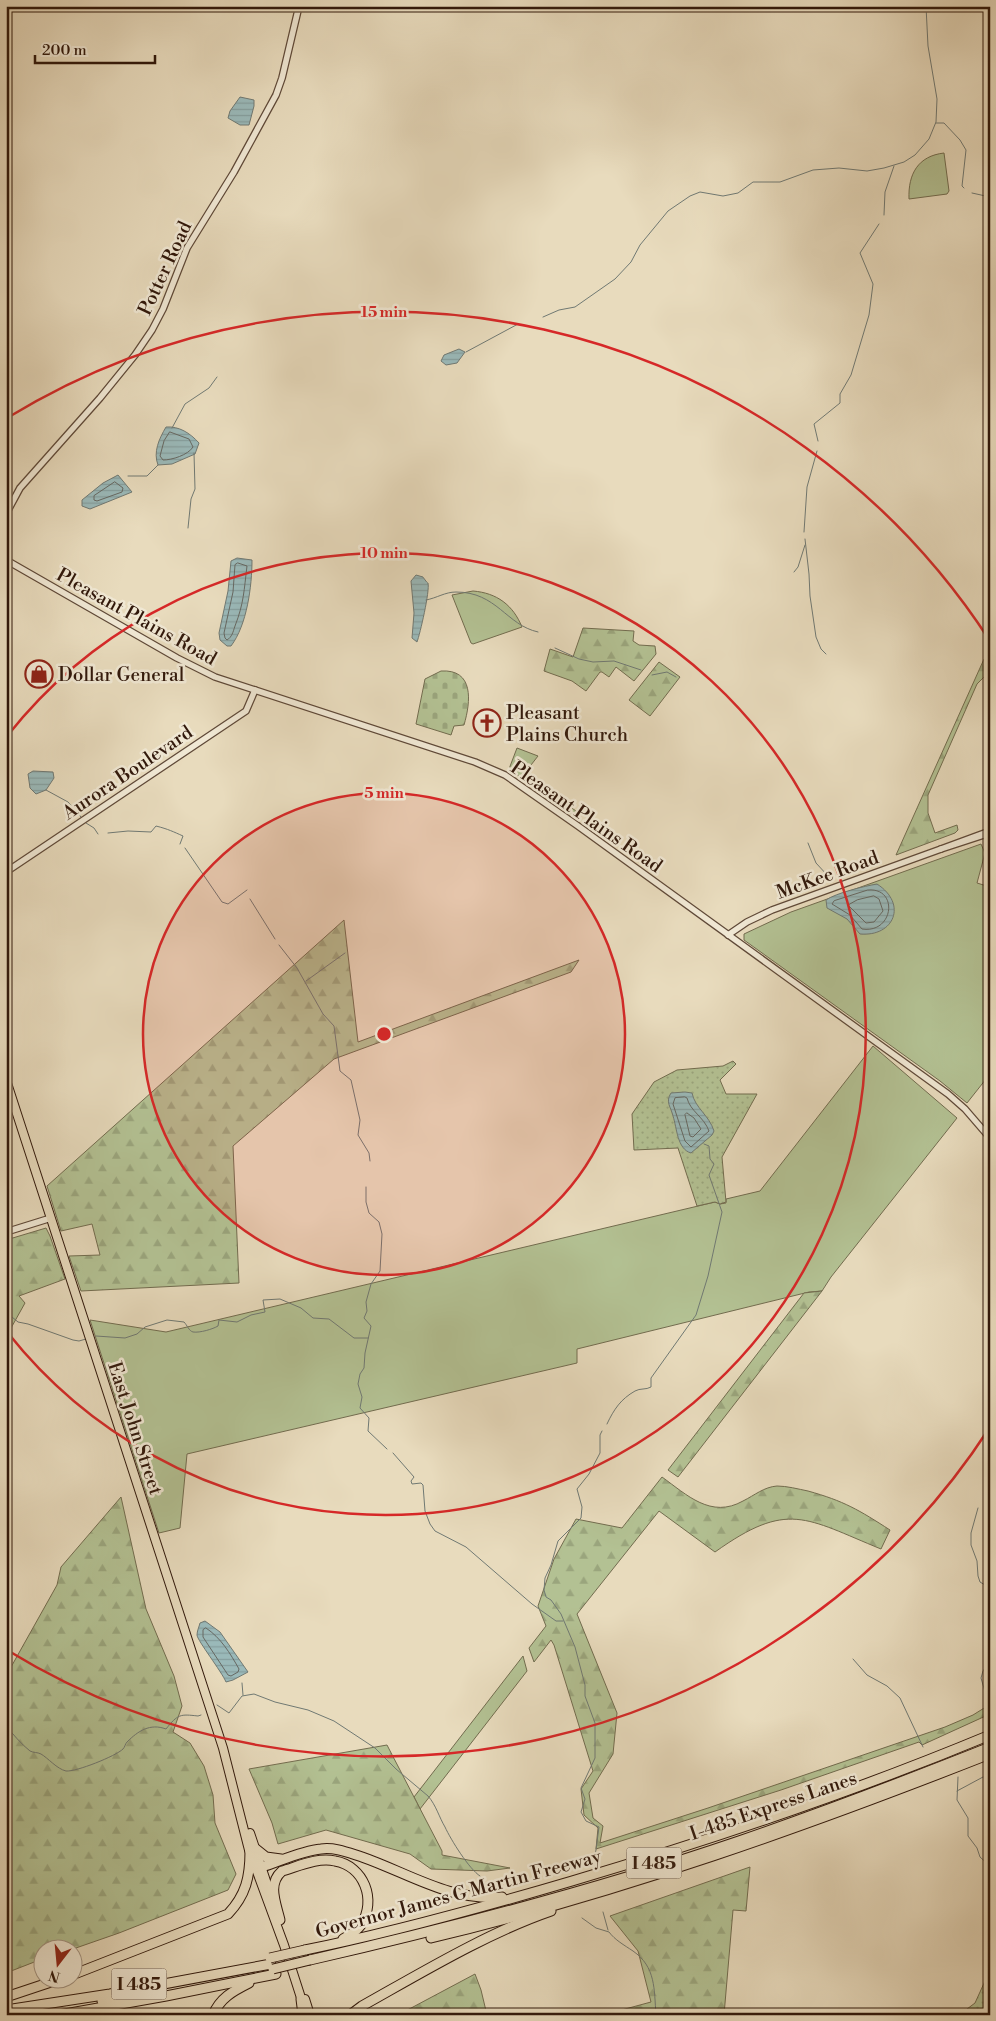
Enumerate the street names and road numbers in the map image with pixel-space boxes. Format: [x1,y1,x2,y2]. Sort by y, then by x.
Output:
street label: Potter Road [133,217,197,319]
street label: Pleasant Plains Road [52,563,221,671]
street label: Aurora Boulevard [57,720,197,826]
street label: Pleasant Plains Road [506,755,667,878]
street label: McKee Road [773,845,882,905]
street label: East John Street [102,1359,168,1498]
street label: I-485 Express Lanes [686,1766,860,1846]
street label: Governor James G Martin Freeway [313,1844,604,1944]
road number: I 485 [626,1848,682,1879]
road number: I 485 [112,1968,166,2000]

